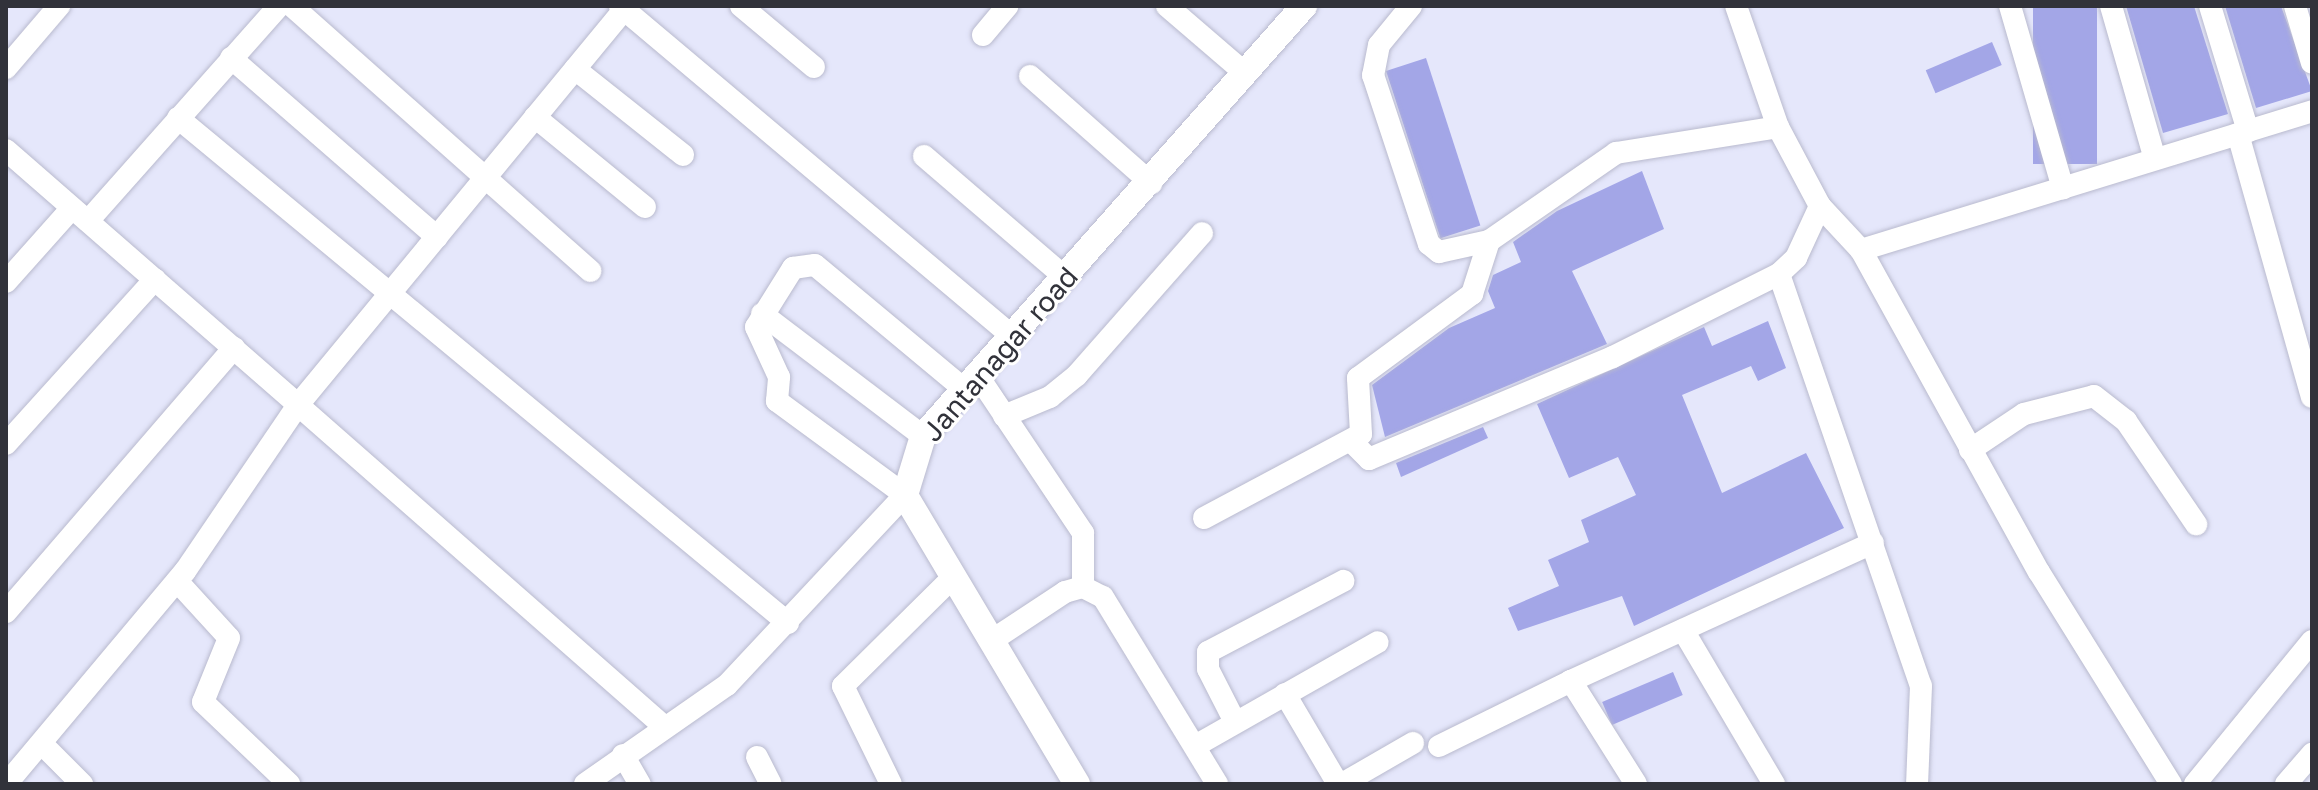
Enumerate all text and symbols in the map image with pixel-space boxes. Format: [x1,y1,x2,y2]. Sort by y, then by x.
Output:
street label: Jantanagar road [915,260,1085,448]

